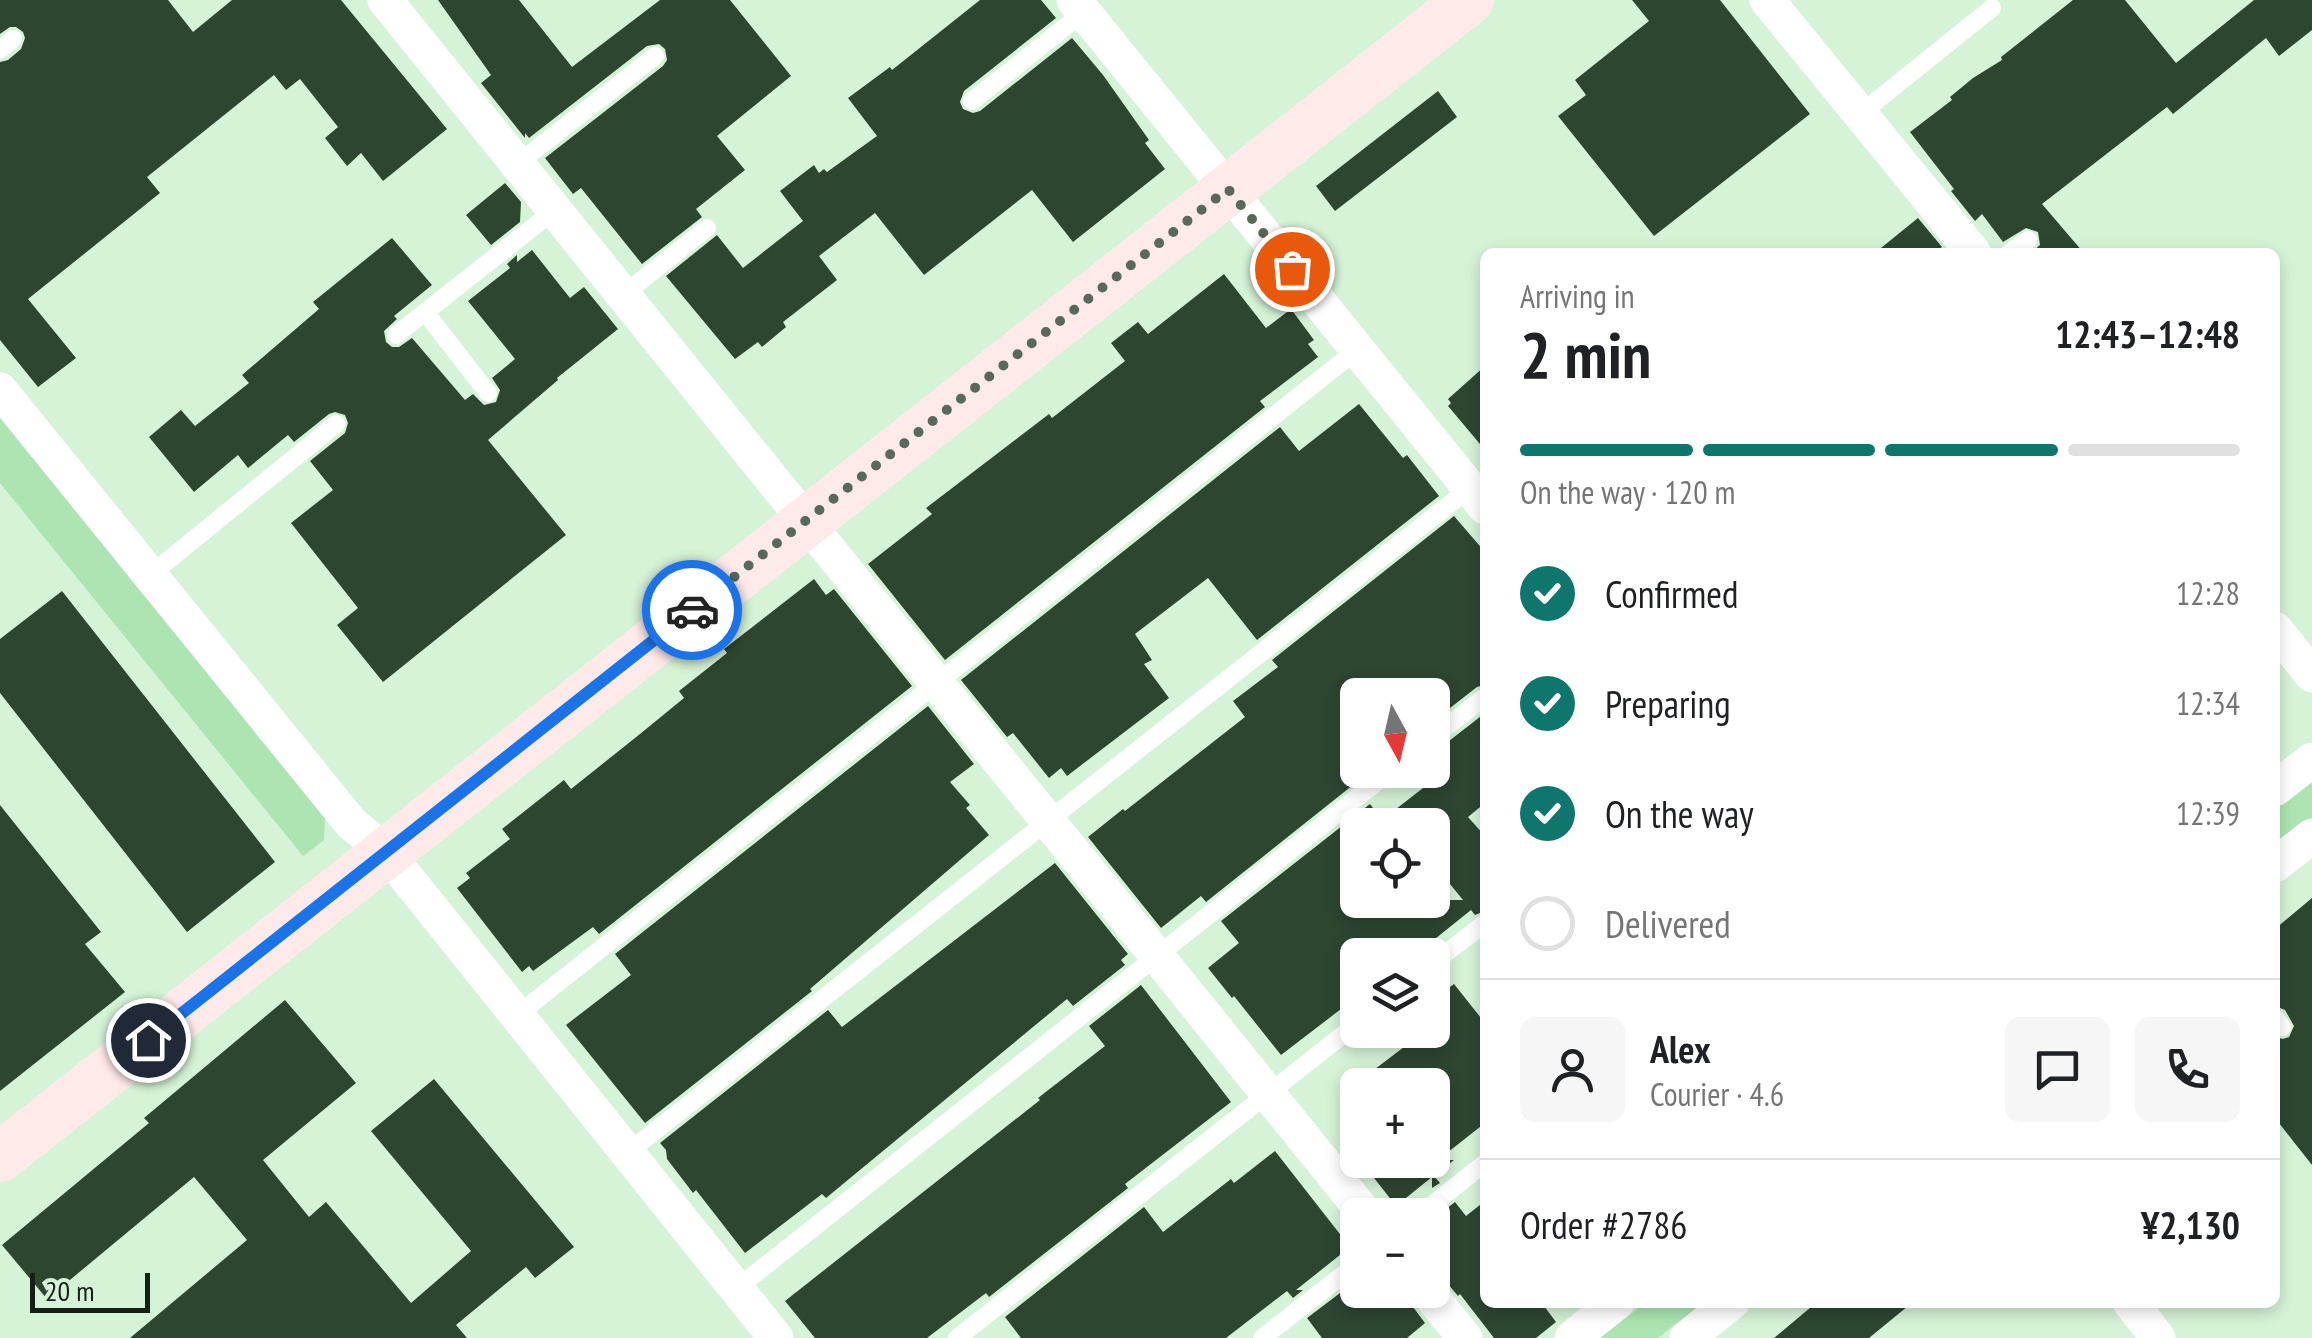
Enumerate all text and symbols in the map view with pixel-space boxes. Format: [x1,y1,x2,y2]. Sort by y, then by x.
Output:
pin [1250,227,1335,312]
icon: bag [1265,242,1320,297]
text: Arriving in [1520,275,1635,317]
text: 12:43–12:48 [2055,309,2240,358]
text: 2 min [1520,312,1651,396]
text: On the way · 120 m [1520,471,1735,513]
courier [642,560,742,660]
icon: check [1520,566,1575,621]
text: Confirmed [1605,569,1738,618]
text: 12:28 [2176,572,2240,614]
icon: car [665,583,720,638]
icon: check [1520,676,1575,731]
north arrow [1340,678,1450,788]
map controls [1340,678,1450,1308]
text: Preparing [1605,679,1731,728]
text: 12:34 [2176,682,2240,724]
icon: check [1520,786,1575,841]
text: On the way [1605,789,1753,838]
text: 12:39 [2176,792,2240,834]
button: locate [1340,808,1450,918]
text: Delivered [1605,899,1731,948]
button: layers [1340,938,1450,1048]
pin [106,998,191,1083]
icon: home [121,1013,176,1068]
button: person [1520,1017,1625,1122]
button: chat [2005,1017,2110,1122]
button: phone [2135,1017,2240,1122]
text: Alex [1650,1024,1711,1073]
button: + [1340,1068,1450,1178]
text: Courier · 4.6 [1650,1073,1784,1115]
button: − [1340,1198,1450,1308]
text: Order #2786 [1520,1200,1687,1249]
text: ¥2,130 [2141,1200,2240,1249]
scale bar [30,1268,150,1312]
text: 20 m [45,1272,94,1309]

